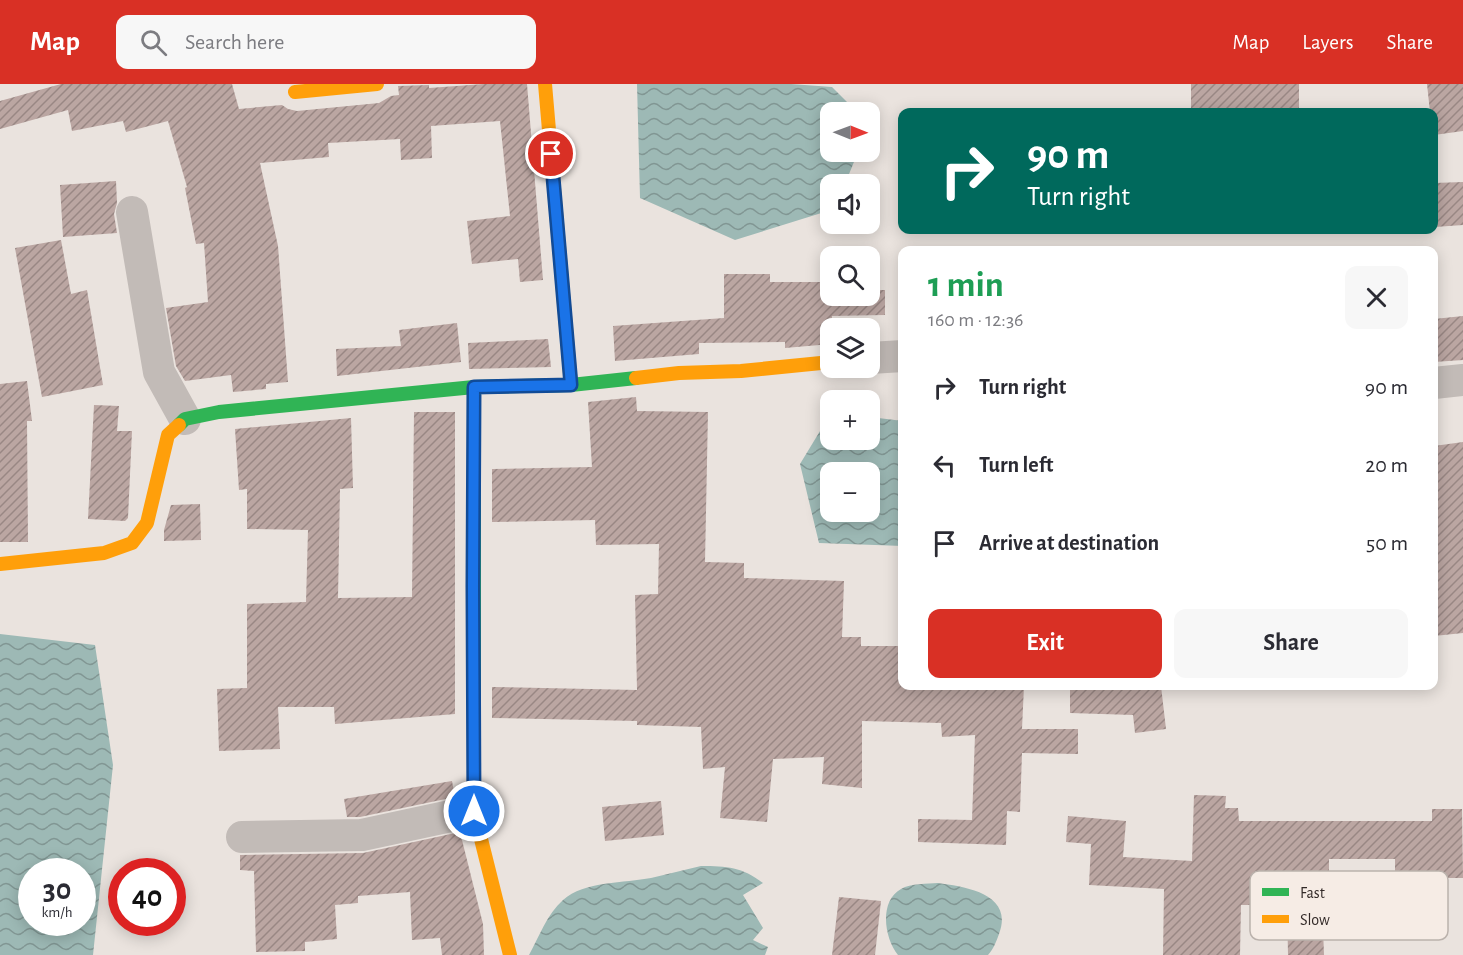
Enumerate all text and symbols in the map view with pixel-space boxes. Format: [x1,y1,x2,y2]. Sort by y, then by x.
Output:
search box [116,15,536,69]
icon: search [137,26,170,59]
text: Map [30,28,80,56]
text: Search here [185,31,284,53]
text: Map [1233,32,1269,53]
text: Layers [1302,32,1353,53]
text: Share [1386,32,1433,53]
north arrow [820,102,880,162]
map controls [820,102,880,522]
pin [525,128,576,179]
icon: right [928,132,1006,210]
text: 90 m [1027,134,1109,176]
icon: arrive [534,137,567,170]
button: sound [820,174,880,234]
text: Turn right [1027,183,1130,210]
button: search [820,246,880,306]
button: close [1345,266,1408,329]
text: 1 min [928,267,1004,303]
text: 160 m · 12:36 [928,310,1024,330]
button: layers [820,318,880,378]
icon: right [928,371,961,404]
text: Turn right [979,376,1066,398]
text: 90 m [1365,376,1408,398]
button: + [820,390,880,450]
icon: left [928,449,961,482]
text: Turn left [979,454,1053,476]
text: 20 m [1365,454,1408,476]
button: − [820,462,880,522]
icon: arrive [928,527,961,560]
text: Arrive at destination [979,532,1159,554]
text: 50 m [1366,532,1408,554]
button: Exit [928,609,1162,678]
button: Share [1174,609,1408,678]
position arrow [442,779,506,843]
speed limit sign: 40 [108,858,186,936]
legend [1250,871,1448,940]
text: 30 [43,875,71,905]
text: Fast [1300,885,1325,901]
text: km/h [42,905,72,920]
text: Slow [1300,912,1330,928]

